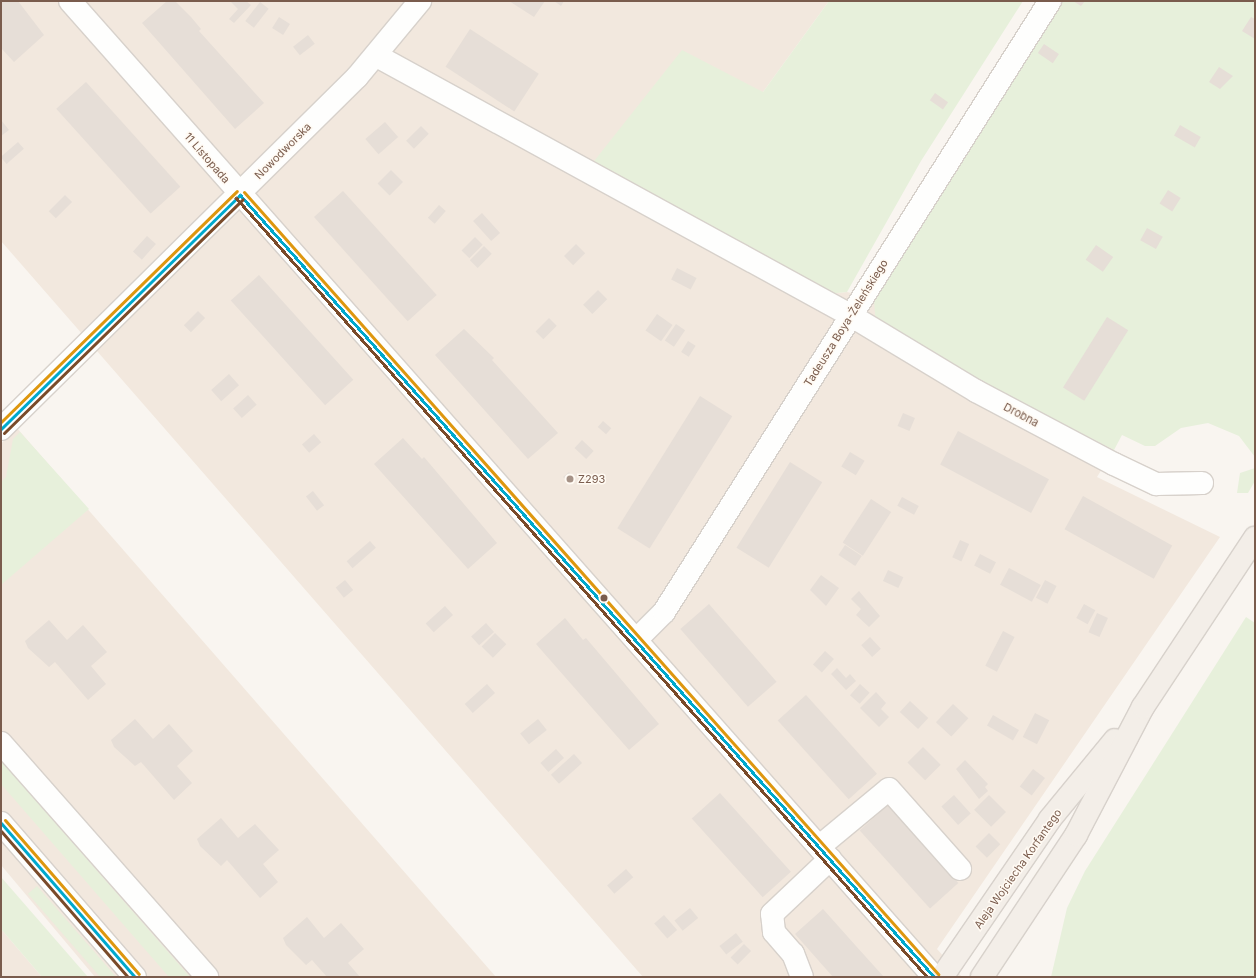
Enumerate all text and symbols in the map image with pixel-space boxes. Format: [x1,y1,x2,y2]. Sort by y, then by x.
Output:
street label: Nowodworska [252,120,314,182]
street label: 11 Listopada [181,130,233,186]
street label: Tadeusza Boya-Żeleńskiego [801,257,891,389]
street label: Drobna [1001,400,1041,430]
place label: Z293 [578,472,605,486]
marker: Z293 [565,474,575,484]
unlabelled marker [599,593,609,603]
street label: Aleja Wojciecha Korfantego [972,807,1064,931]

